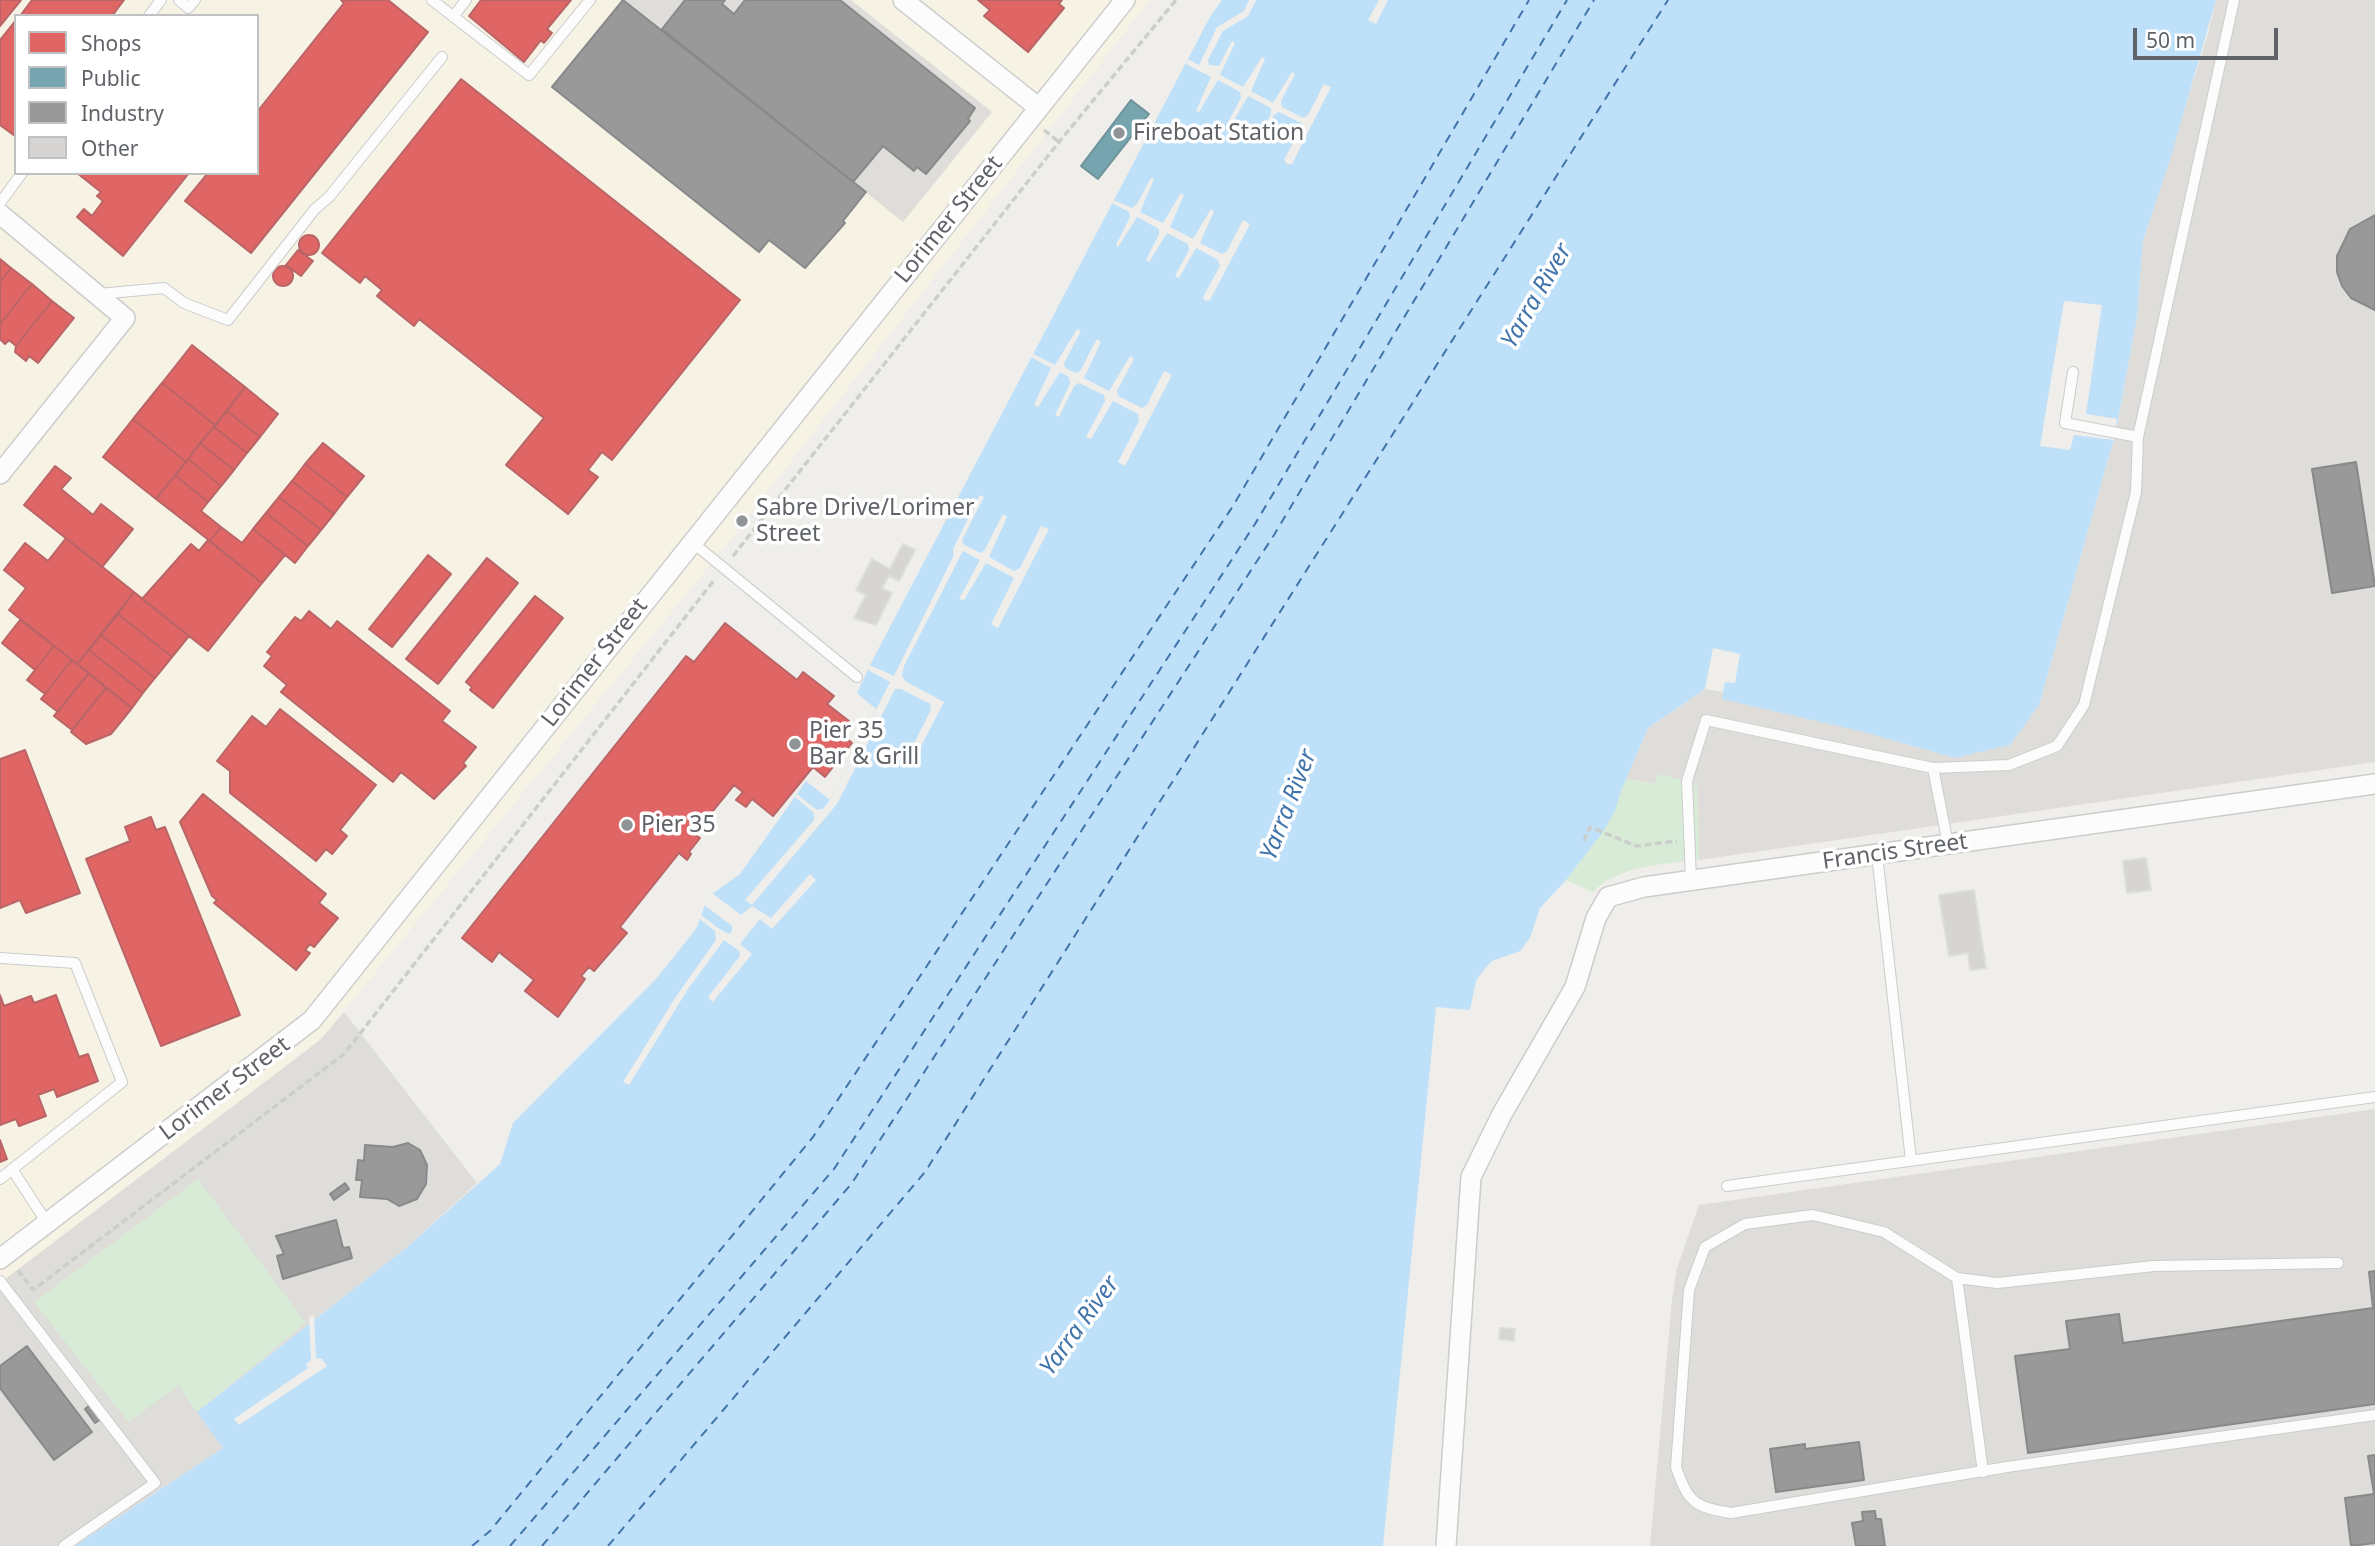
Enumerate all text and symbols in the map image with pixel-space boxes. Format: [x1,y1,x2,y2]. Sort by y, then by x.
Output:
legend [14,14,259,175]
scale bar [2137,14,2282,58]
text: 50 m [2146,26,2195,54]
text: Shops [81,29,141,57]
text: Public [81,64,141,92]
text: Industry [81,99,164,127]
place label: Fireboat Station [1133,119,1304,147]
marker: Fireboat Station [1111,125,1127,141]
text: Other [81,134,138,162]
street label: Lorimer Street [889,151,1009,289]
water label: Yarra River [1496,239,1578,353]
place label: Sabre Drive/Lorimer Street [756,494,974,548]
marker: Sabre Drive/Lorimer Street [734,513,750,529]
street label: Lorimer Street [536,593,654,733]
place label: Pier 35 Bar & Grill [809,717,919,771]
marker: Pier 35 Bar & Grill [787,736,803,752]
water label: Yarra River [1255,746,1323,864]
place label: Pier 35 [641,811,716,839]
marker: Pier 35 [619,817,635,833]
street label: Francis Street [1821,828,1969,876]
street label: Lorimer Street [155,1031,295,1147]
water label: Yarra River [1034,1271,1126,1381]

